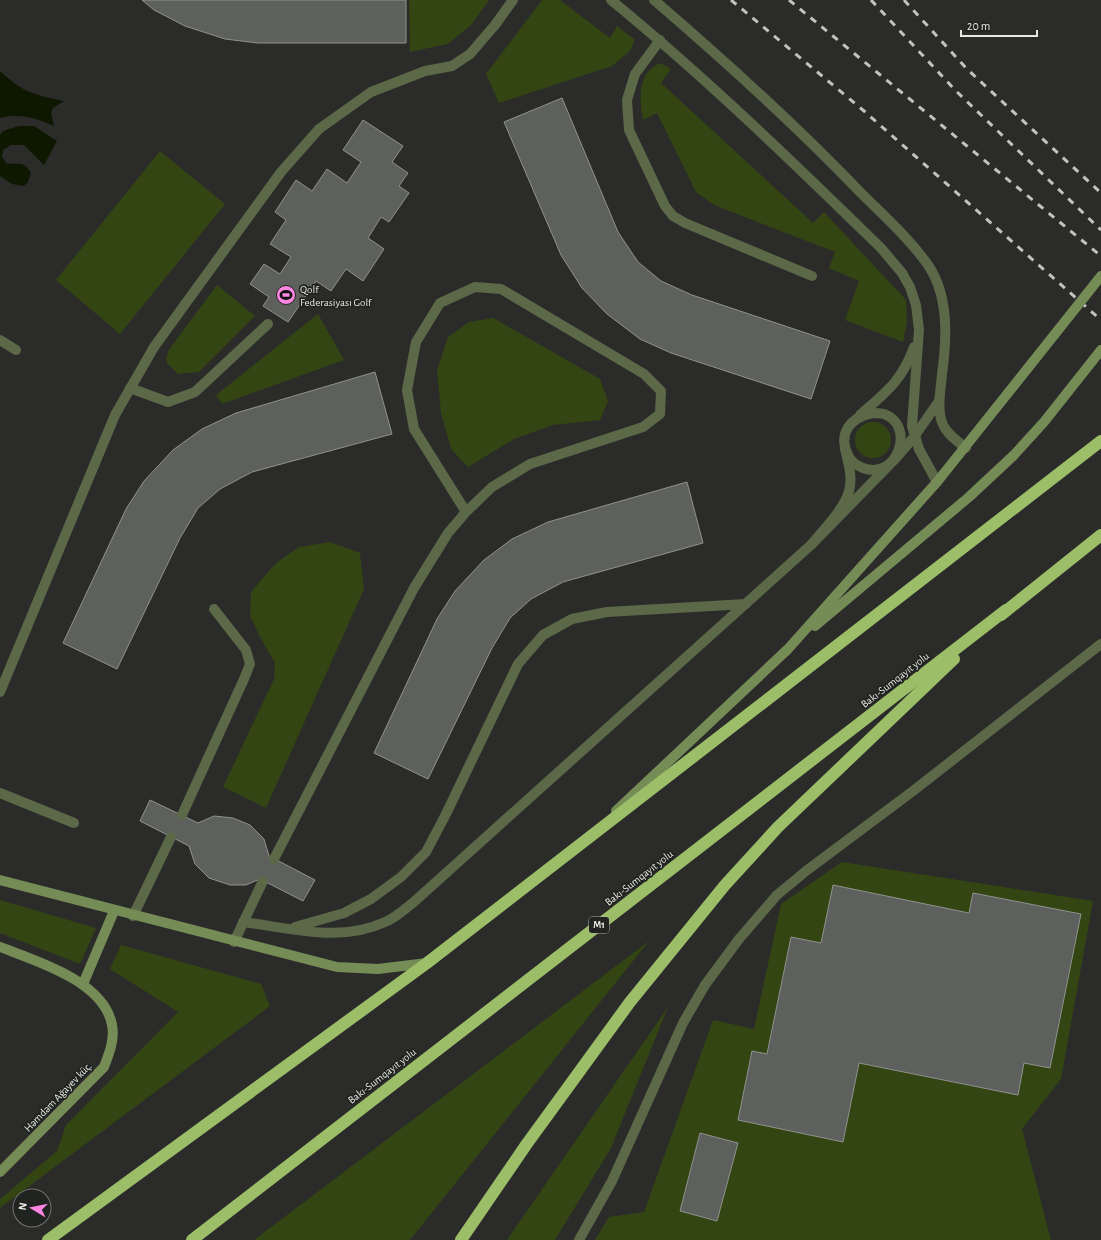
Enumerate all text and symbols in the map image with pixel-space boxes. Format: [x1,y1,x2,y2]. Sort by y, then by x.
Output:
scale bar [961,12,1037,38]
text: 20 m [967,20,990,32]
sports icon: Qolf Federasiyası Golf [275,284,297,306]
place label: Qolf Federasiyası Golf [300,284,372,308]
street label: Bakı-Sumqayıt yolu [859,650,931,710]
street label: Bakı-Sumqayıt yolu [603,848,675,908]
road number: M1 [589,917,609,933]
street label: Bakı-Sumqayıt yolu [346,1046,418,1106]
street label: Həmdəm Ağayev küç. [22,1060,94,1134]
north arrow [12,1188,52,1228]
text: N [17,1202,29,1211]

